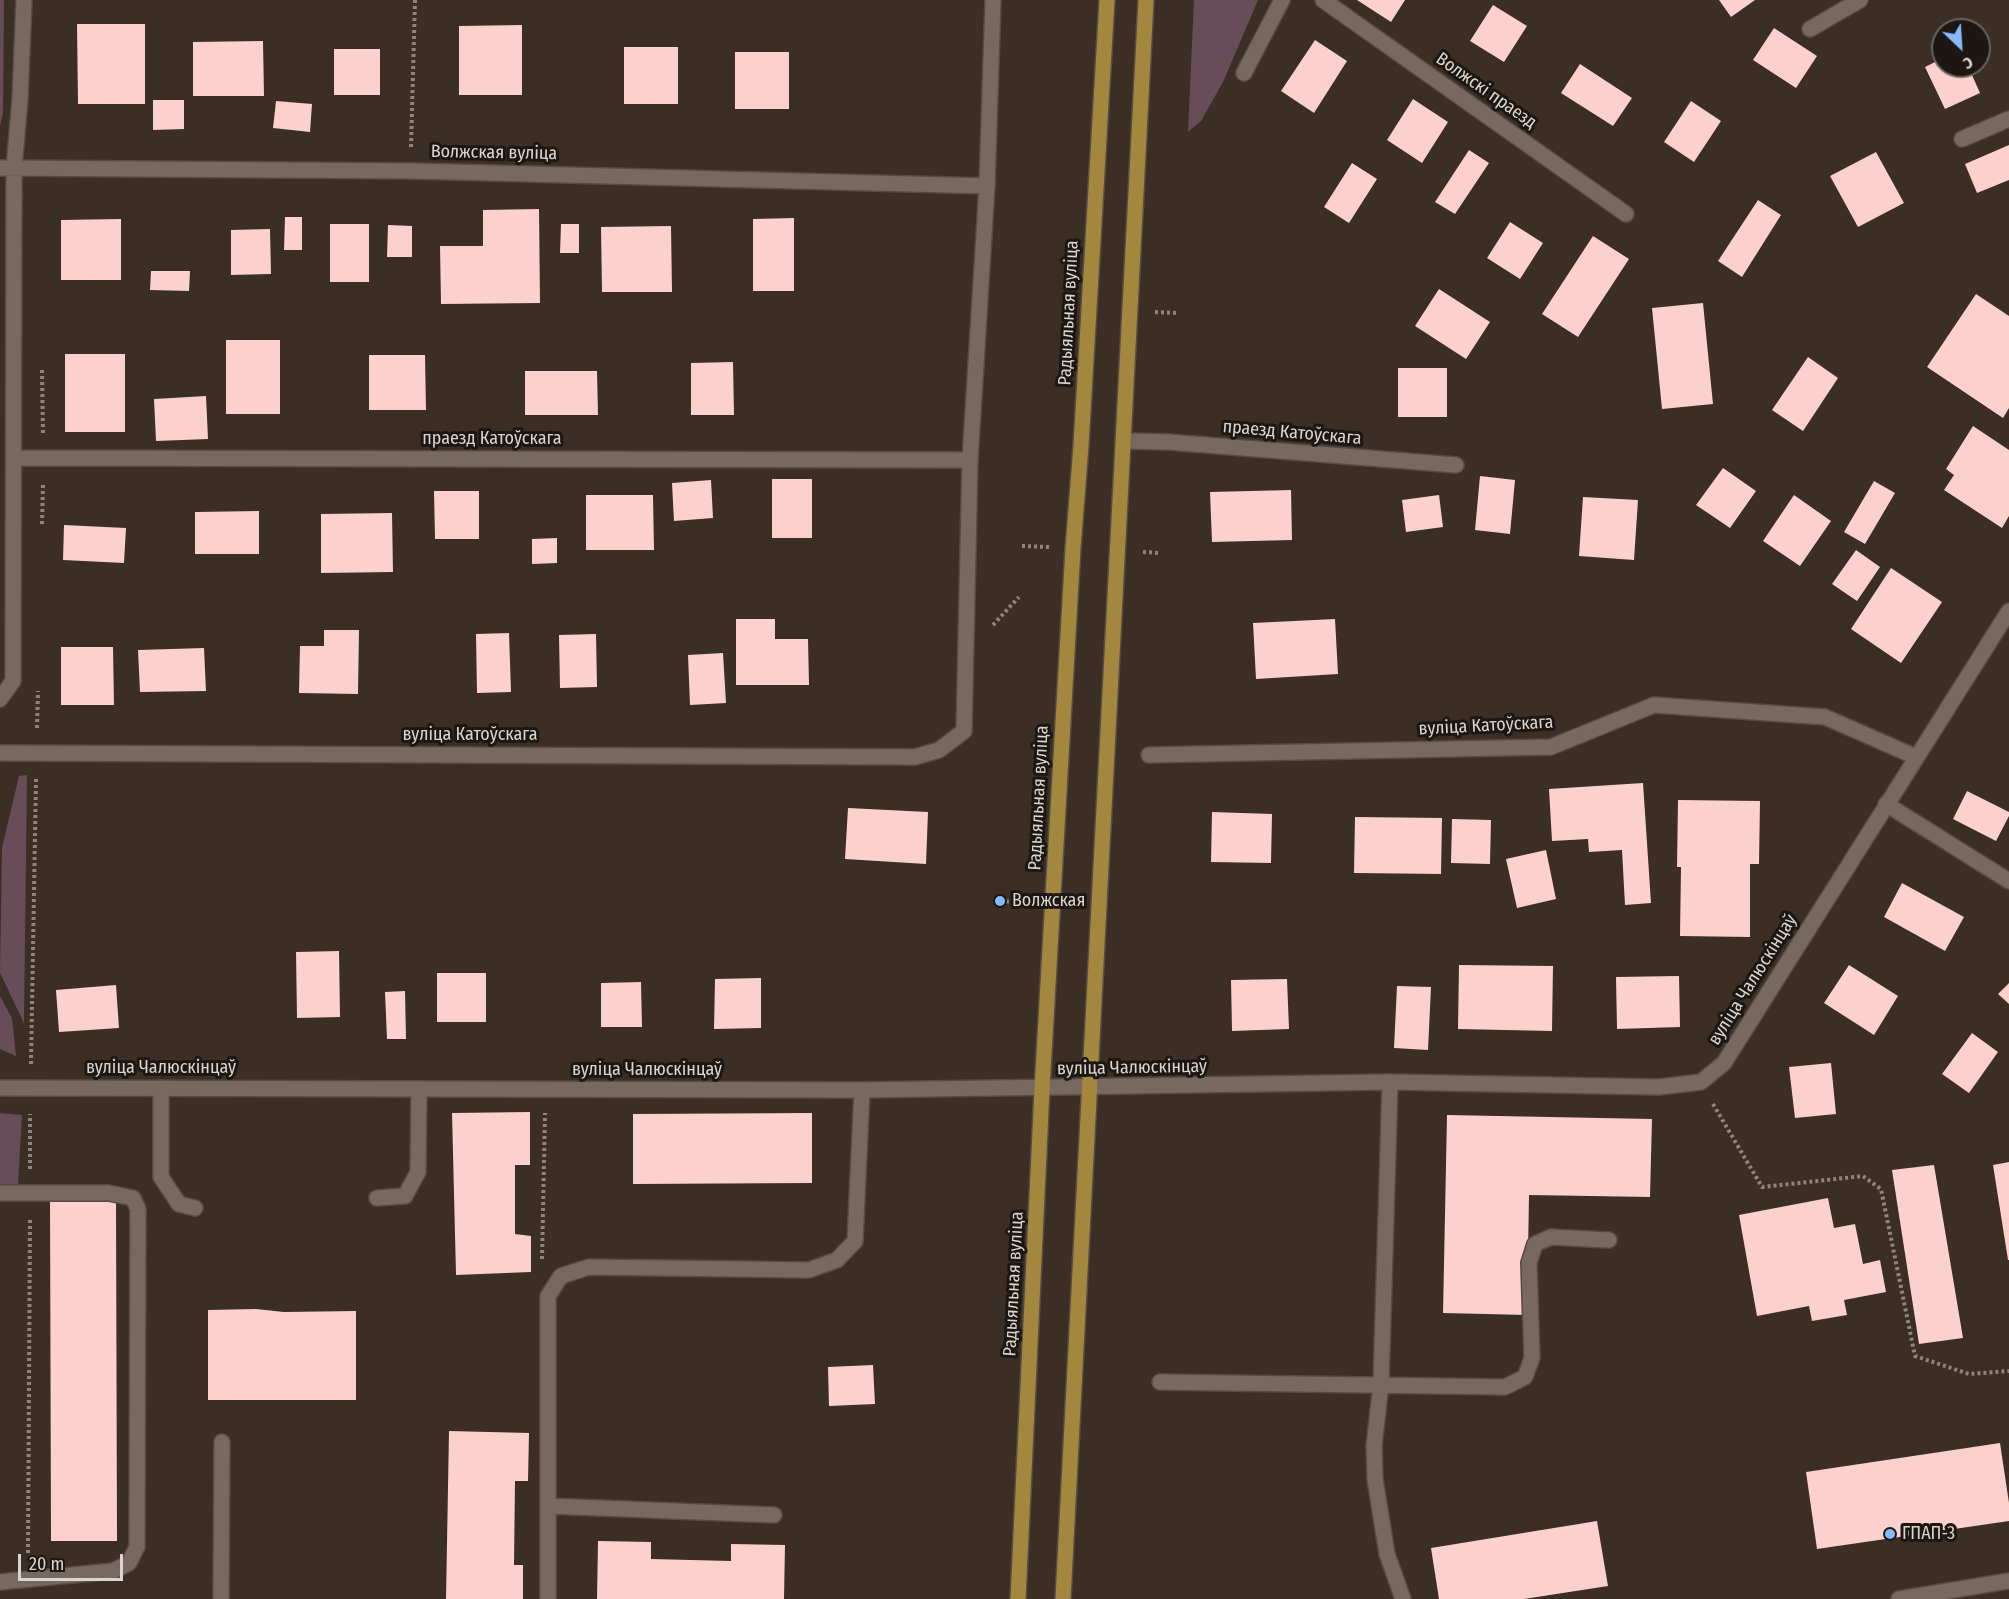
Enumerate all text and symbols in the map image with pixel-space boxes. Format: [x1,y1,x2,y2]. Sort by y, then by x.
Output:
north arrow [1931,18,1991,78]
street label: Волжскі праезд [1432,48,1540,134]
text: С [1960,53,1976,73]
street label: Волжская вуліца [431,141,557,165]
street label: Радыяльная вуліца [1054,240,1084,386]
street label: праезд Катоўскага [1222,416,1362,450]
street label: праезд Катоўскага [422,428,562,450]
street label: вуліца Катоўскага [1418,712,1554,740]
street label: вуліца Катоўскага [403,724,537,746]
street label: Радыяльная вуліца [1024,725,1054,871]
place label: Волжская [1012,890,1085,912]
marker: Волжская [993,894,1007,908]
street label: вуліца Чалюскінцаў [1704,911,1802,1049]
street label: вуліца Чалюскінцаў [1057,1056,1207,1080]
street label: вуліца Чалюскінцаў [86,1057,236,1079]
street label: вуліца Чалюскінцаў [572,1059,722,1081]
street label: Радыяльная вуліца [999,1211,1029,1357]
place label: ГПАП-3 [1902,1523,1955,1545]
marker: ГПАП-3 [1883,1527,1897,1541]
scale bar [21,1542,126,1580]
text: 20 m [29,1553,64,1575]

